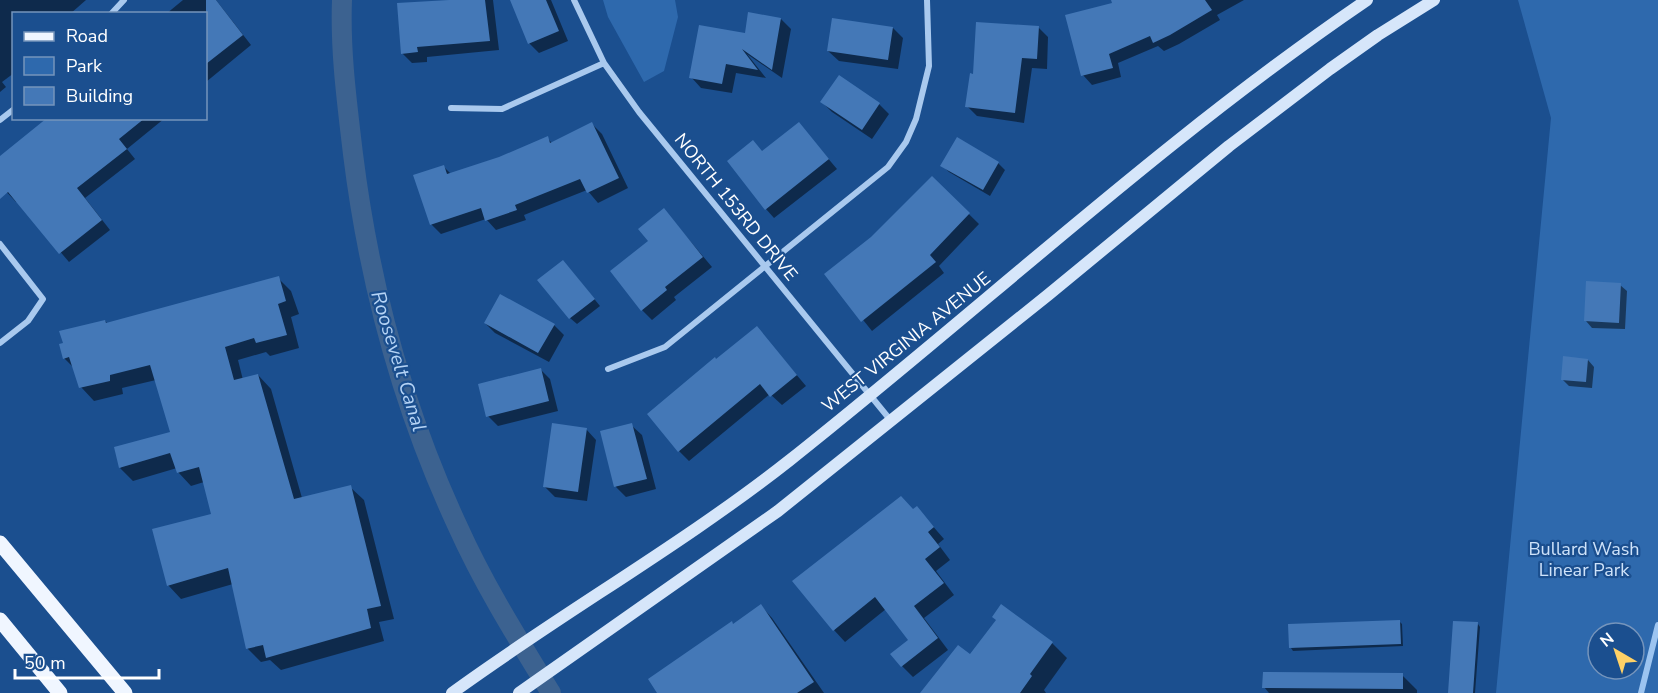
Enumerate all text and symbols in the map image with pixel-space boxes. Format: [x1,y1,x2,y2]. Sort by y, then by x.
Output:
legend [12,12,207,120]
text: Road [66,24,108,48]
text: Park [66,54,103,78]
text: Building [66,84,133,108]
street label: NORTH 153RD DRIVE [669,128,803,286]
street label: WEST VIRGINIA AVENUE [817,266,995,418]
water label: Roosevelt Canal [364,287,433,435]
park label: Bullard Wash Linear Park [1528,537,1640,582]
north arrow [1586,621,1646,681]
text: N [1596,628,1619,652]
scale bar [15,642,159,680]
text: 50 m [24,651,66,675]

